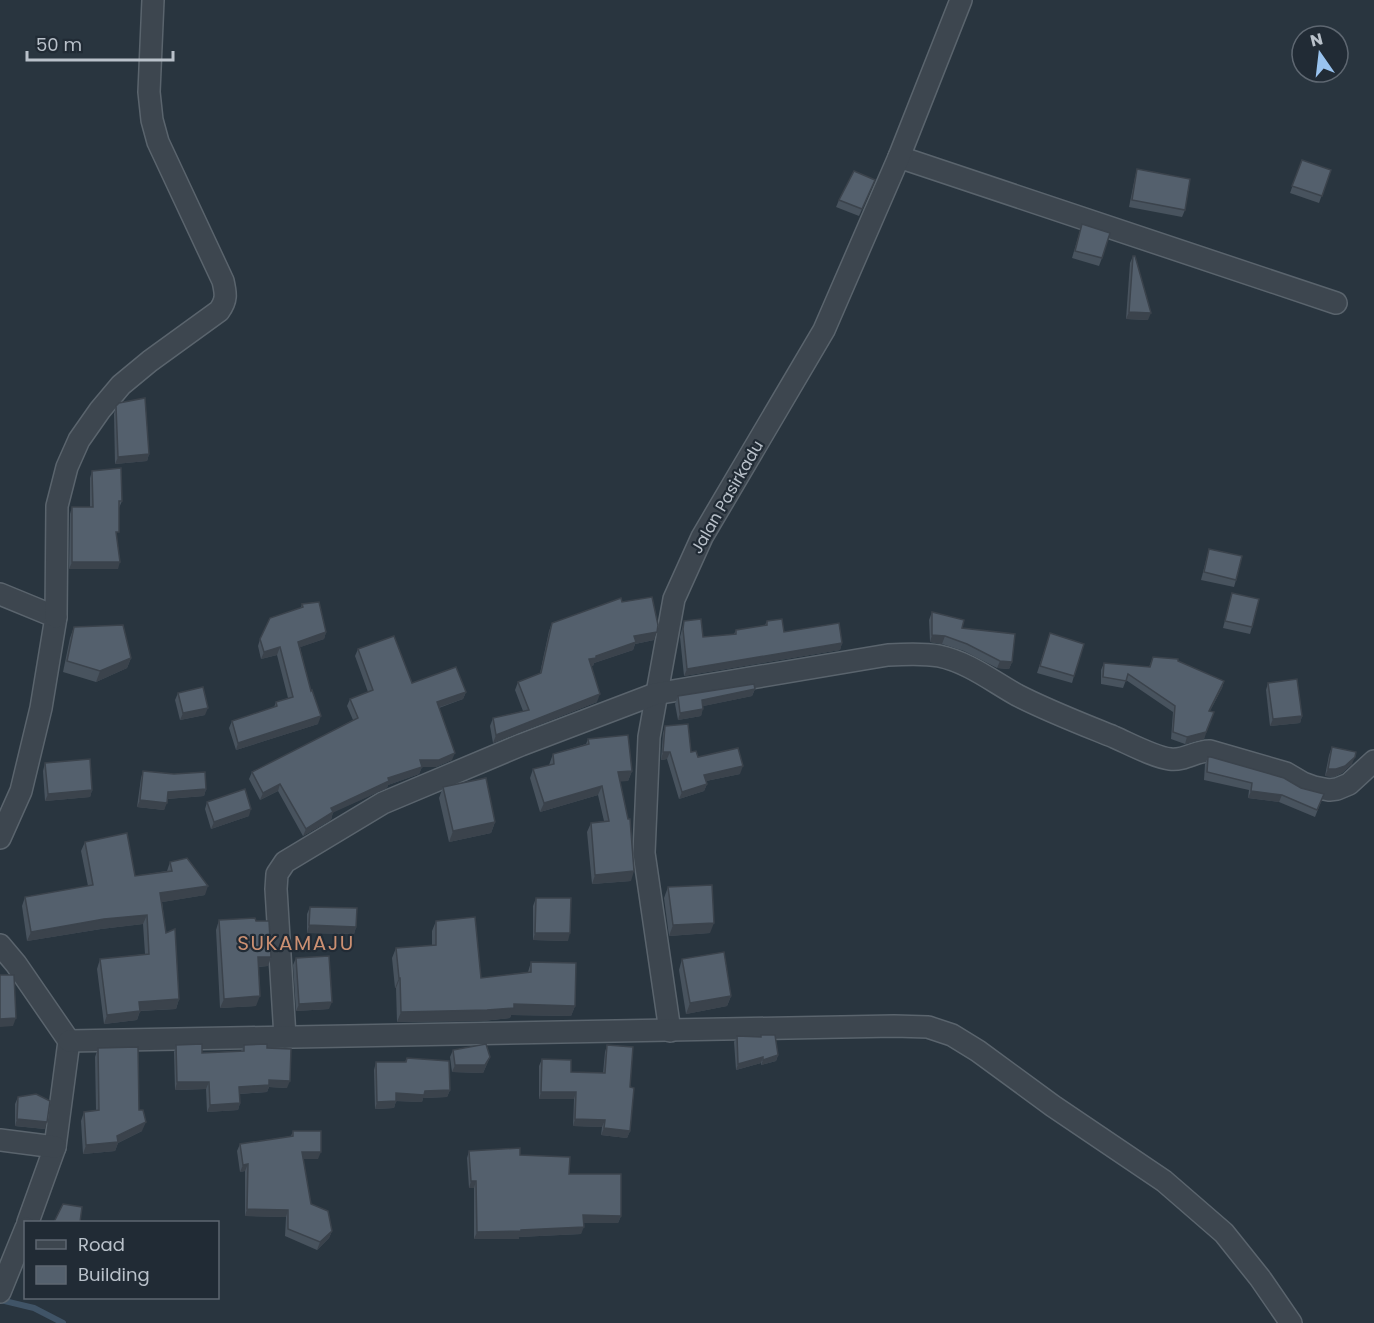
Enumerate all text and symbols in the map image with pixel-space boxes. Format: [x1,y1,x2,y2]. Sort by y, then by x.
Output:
scale bar [27,24,172,62]
north arrow [1290,24,1350,84]
text: N [1308,27,1325,53]
text: 50 m [36,32,82,57]
street label: Jalan Pasirkadu [685,436,769,558]
district label: SUKAMAJU [237,929,355,957]
legend [24,1221,219,1299]
text: Road [78,1232,125,1257]
text: Building [78,1262,150,1287]

